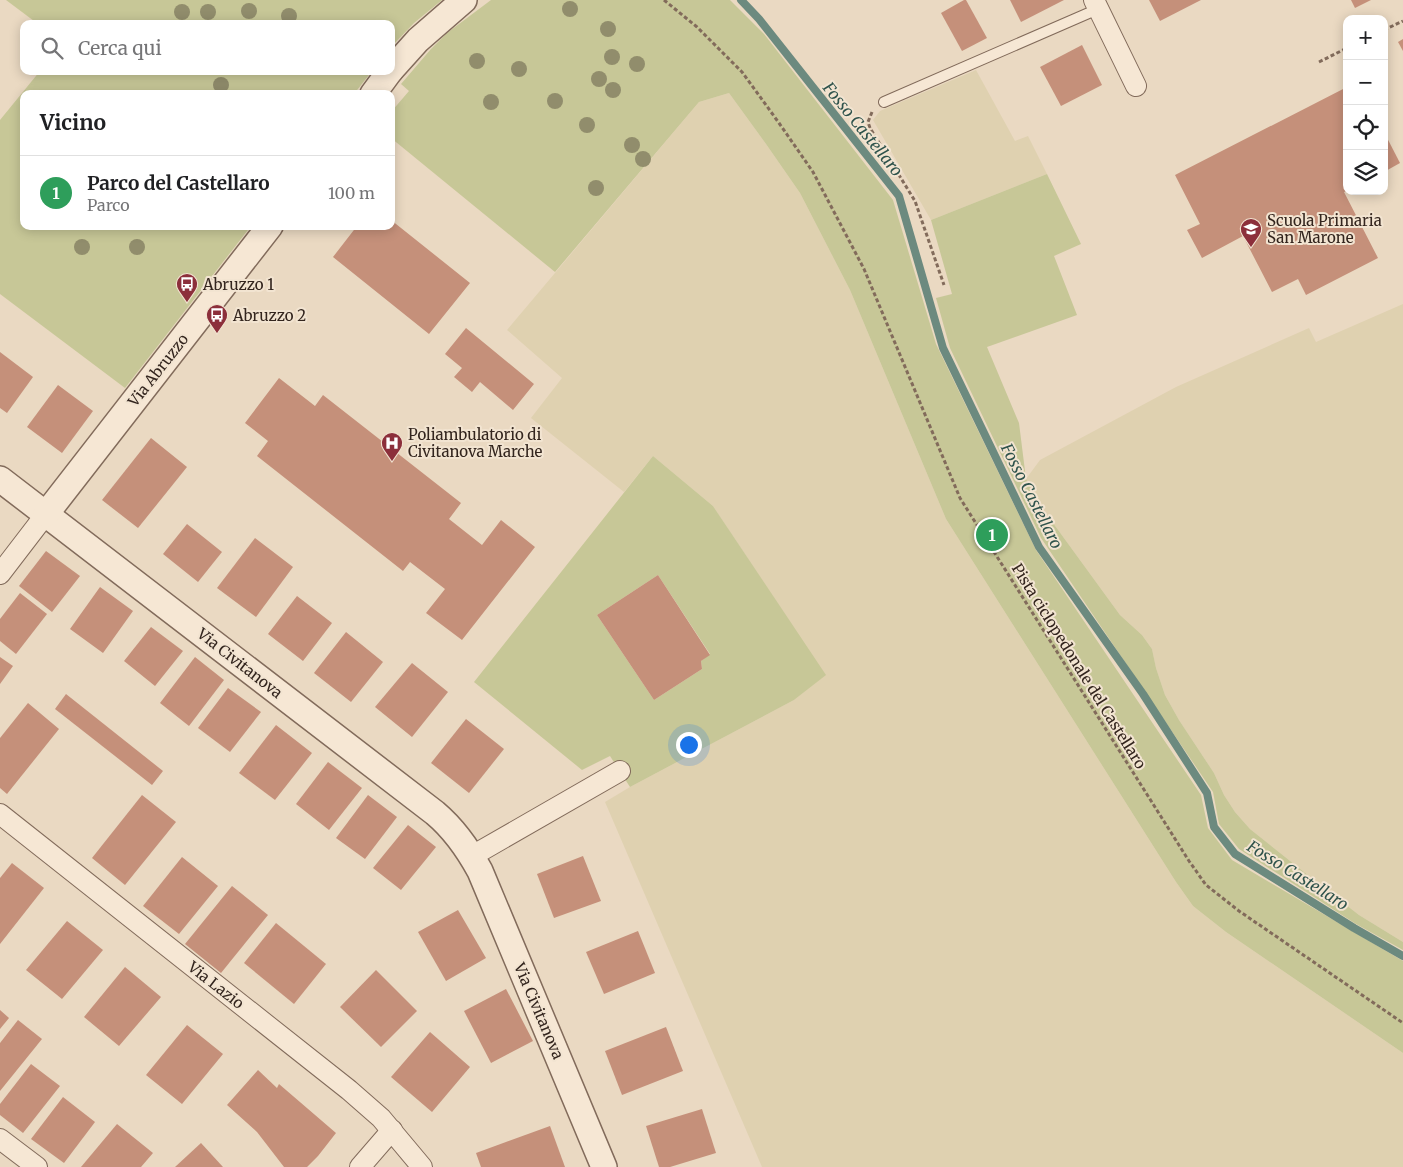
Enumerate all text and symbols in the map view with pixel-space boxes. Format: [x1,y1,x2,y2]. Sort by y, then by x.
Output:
map controls [1343,15,1388,195]
button: + [1343,15,1388,60]
search box [20,20,395,75]
icon: search [38,34,66,62]
text: Cerca qui [78,36,162,60]
button: − [1343,60,1388,105]
water label: Fosso Castellaro [818,77,907,180]
button: locate [1343,105,1388,150]
text: Vicino [40,109,106,136]
button: layers [1343,150,1388,195]
text: Parco del Castellaro [87,171,270,195]
text: 1 [52,183,60,203]
text: 100 m [328,183,375,203]
text: Parco [87,195,130,215]
place label: Scuola Primaria San Marone [1267,211,1382,247]
school or university icon: Scuola Primaria San Marone [1239,217,1263,248]
bus stop icon: Abruzzo 1 [175,272,199,303]
place label: Abruzzo 1 [202,275,274,294]
bus stop icon: Abruzzo 2 [205,303,229,334]
place label: Abruzzo 2 [232,306,306,325]
street label: Via Abruzzo [123,330,192,411]
place label: Poliambulatorio di Civitanova Marche [408,425,543,461]
hospital icon: Poliambulatorio di Civitanova Marche [380,431,404,462]
water label: Fosso Castellaro [996,439,1067,552]
pin: 1 [976,516,1008,554]
street label: Pista ciclopedonale del Castellaro [1008,560,1150,772]
street label: Via Civitanova [193,623,286,702]
your location [676,732,702,758]
water label: Fosso Castellaro [1243,835,1352,914]
street label: Via Lazio [183,957,248,1013]
street label: Via Civitanova [510,959,568,1062]

